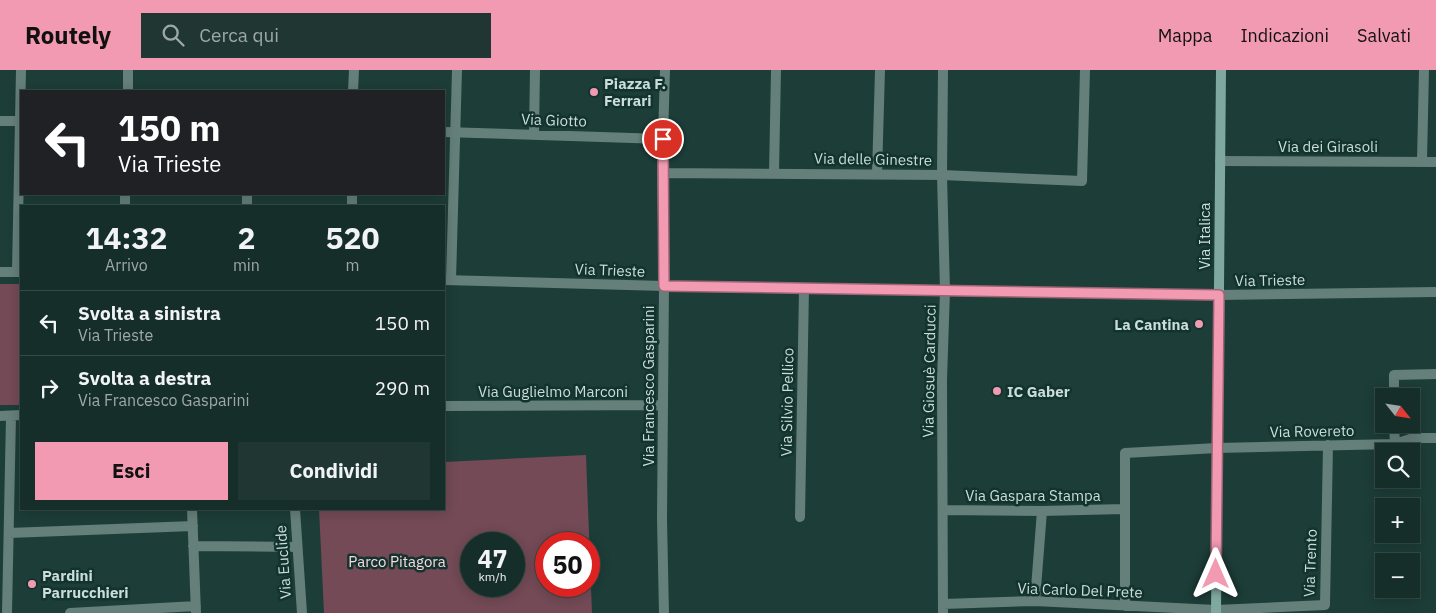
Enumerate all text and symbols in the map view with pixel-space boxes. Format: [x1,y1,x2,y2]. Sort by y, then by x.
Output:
search box [141,13,491,58]
text: Routely [25,19,111,51]
icon: search [159,21,187,49]
text: Cerca qui [199,23,279,47]
text: Mappa [1158,24,1212,47]
text: Indicazioni [1240,24,1329,47]
text: Salvati [1357,24,1411,47]
place label: Piazza F. Ferrari [604,74,666,110]
marker: Piazza F. Ferrari [588,86,600,98]
text: 150 m [118,105,221,151]
street label: Via Giotto [521,109,587,131]
icon: left [35,110,100,175]
pin [642,118,684,160]
icon: arrive [649,125,677,153]
street label: Via dei Girasoli [1278,137,1378,156]
street label: Via delle Ginestre [814,148,932,170]
text: Via Trieste [118,149,221,178]
street label: Via Italica [1195,202,1214,270]
text: 14:32 [86,218,167,257]
text: 2 [237,218,255,257]
text: 520 [325,218,379,257]
text: Arrivo [105,255,148,275]
text: min [233,255,260,275]
text: m [345,255,359,275]
street label: Via Trieste [574,259,646,281]
street label: Via Trieste [1235,270,1305,290]
text: Svolta a sinistra [78,301,221,325]
street label: Via Giosuè Carducci [918,304,940,438]
street label: Via Francesco Gasparini [639,306,658,466]
icon: left [35,309,63,337]
text: 150 m [375,311,430,335]
place label: La Cantina [1114,315,1189,334]
marker: La Cantina [1193,318,1205,330]
text: Via Trieste [78,325,153,345]
street label: Via Silvio Pellico [777,348,797,456]
text: Svolta a destra [78,366,211,390]
icon: right [35,374,63,402]
text: 290 m [375,376,430,400]
street label: Via Guglielmo Marconi [478,382,628,401]
place label: IC Gaber [1007,382,1070,401]
marker: IC Gaber [991,385,1003,397]
north arrow [1375,388,1420,432]
map controls [1375,388,1420,598]
text: Via Francesco Gasparini [78,390,250,410]
street label: Via Rovereto [1269,421,1355,441]
button: Esci [35,442,228,500]
button: Condividi [238,442,430,500]
button: search [1375,443,1420,488]
street label: Via Gaspara Stampa [965,486,1101,505]
button: + [1375,498,1420,543]
street label: Via Euclide [271,524,295,600]
street label: Via Trento [1299,529,1321,597]
speed limit sign: 50 [535,532,600,597]
text: 47 [477,542,508,575]
position arrow [1189,547,1241,599]
park label: Parco Pitagora [348,552,446,571]
button: − [1375,553,1420,598]
place label: Pardini Parrucchieri [42,566,129,602]
text: km/h [478,569,507,584]
marker: Pardini Parrucchieri [26,578,38,590]
street label: Via Carlo Del Prete [1017,578,1143,602]

